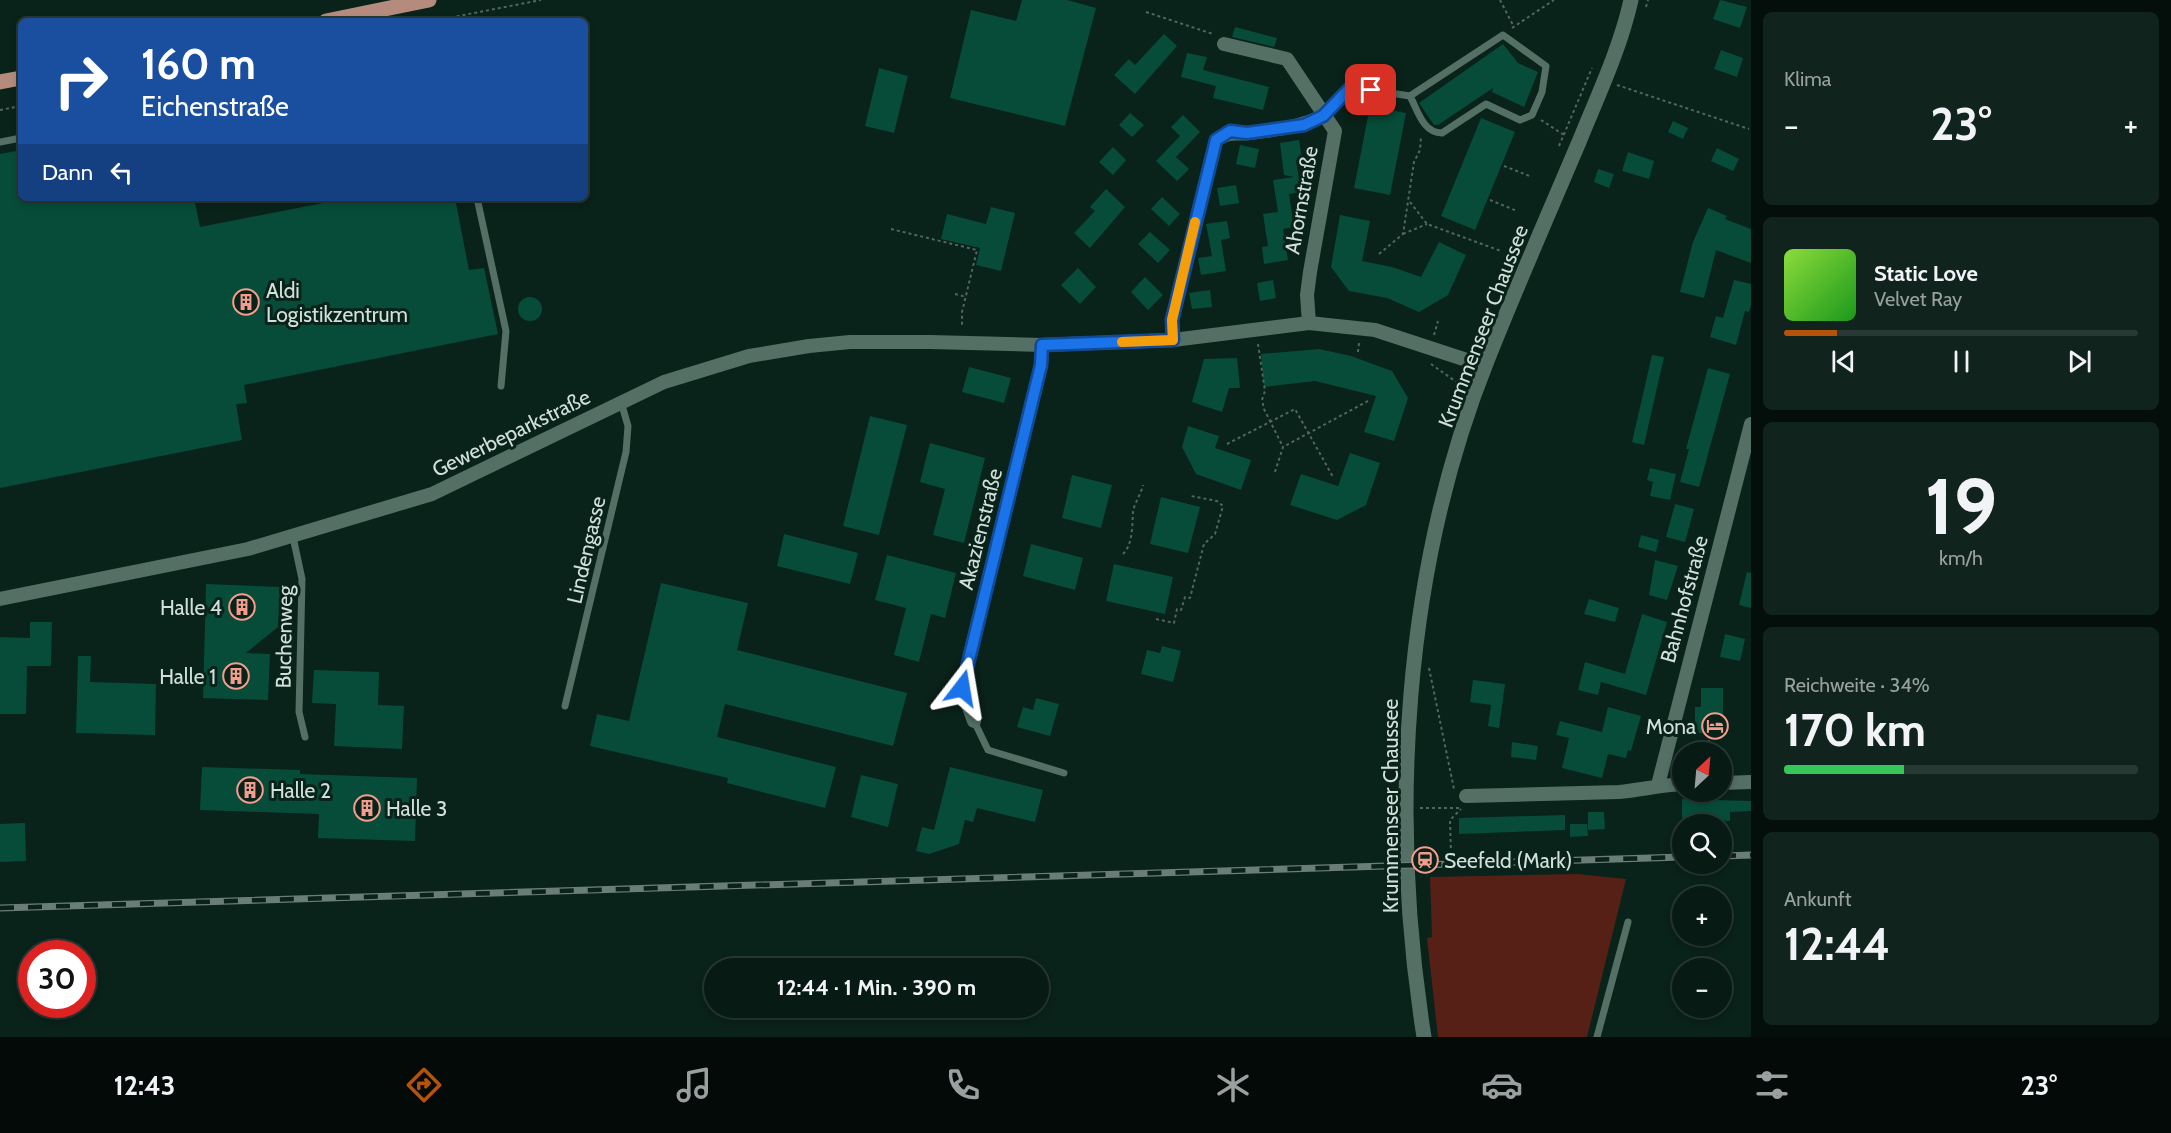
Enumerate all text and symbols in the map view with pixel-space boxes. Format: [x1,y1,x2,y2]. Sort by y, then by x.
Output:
text: 160 m [141,38,256,90]
icon: right [42,42,120,120]
pin [1345,64,1396,115]
text: Klima [1784,67,1831,91]
icon: arrive [1354,73,1387,106]
text: Eichenstraße [141,90,289,123]
text: 23° [1930,97,1992,151]
text: − [1784,105,1799,145]
text: + [2123,105,2138,145]
street label: Ahornstraße [1279,144,1323,256]
icon: left [105,156,138,189]
text: Dann [42,159,93,186]
street label: Krummenseer Chaussee [1433,221,1533,431]
text: Static Love [1874,260,1978,287]
place label: Aldi Logistikzentrum [266,278,408,327]
building icon: Aldi Logistikzentrum [231,287,261,317]
text: Velvet Ray [1874,287,1962,311]
icon: previous [1827,345,1860,378]
icon: pause [1945,345,1978,378]
icon: next [2063,345,2096,378]
street label: Gewerbeparkstraße [428,384,594,482]
text: 19 [1925,459,1997,554]
street label: Akazienstraße [953,465,1007,592]
street label: Lindengasse [561,494,611,606]
street label: Bahnhofstraße [1655,532,1713,665]
text: km/h [1939,546,1983,570]
street label: Buchenweg [271,585,297,689]
building icon: Halle 4 [227,592,257,622]
place label: Halle 4 [160,595,222,620]
position arrow [930,656,994,720]
building icon: Halle 1 [221,661,251,691]
place label: Halle 1 [159,664,216,689]
text: Reichweite · 34% [1784,673,1930,697]
street label: Krummenseer Chaussee [1378,698,1403,913]
text: 170 km [1784,703,1926,757]
hotel icon: Mona [1700,711,1730,741]
place label: Mona [1646,714,1696,739]
north arrow [1672,742,1732,802]
map controls [1672,742,1732,1018]
building icon: Halle 2 [235,775,265,805]
place label: Halle 2 [270,778,331,803]
building icon: Halle 3 [352,793,382,823]
place label: Halle 3 [386,796,447,821]
button: search [1672,814,1732,874]
station icon: Seefeld (Mark) [1410,845,1440,875]
place label: Seefeld (Mark) [1444,848,1572,873]
button: + [1672,886,1732,946]
text: Ankunft [1784,887,1851,911]
text: 12:44 [1784,917,1890,971]
speed limit sign: 30 [18,940,96,1018]
button: − [1672,958,1732,1018]
text: 12:44 · 1 Min. · 390 m [777,974,976,1001]
icon: directions [403,1064,445,1106]
icon: music [673,1064,715,1106]
icon: phone [942,1064,984,1106]
icon: climate [1212,1064,1254,1106]
icon: car [1481,1064,1523,1106]
icon: filters [1751,1064,1793,1106]
text: 12:43 [114,1069,175,1102]
text: 23° [2021,1069,2057,1102]

